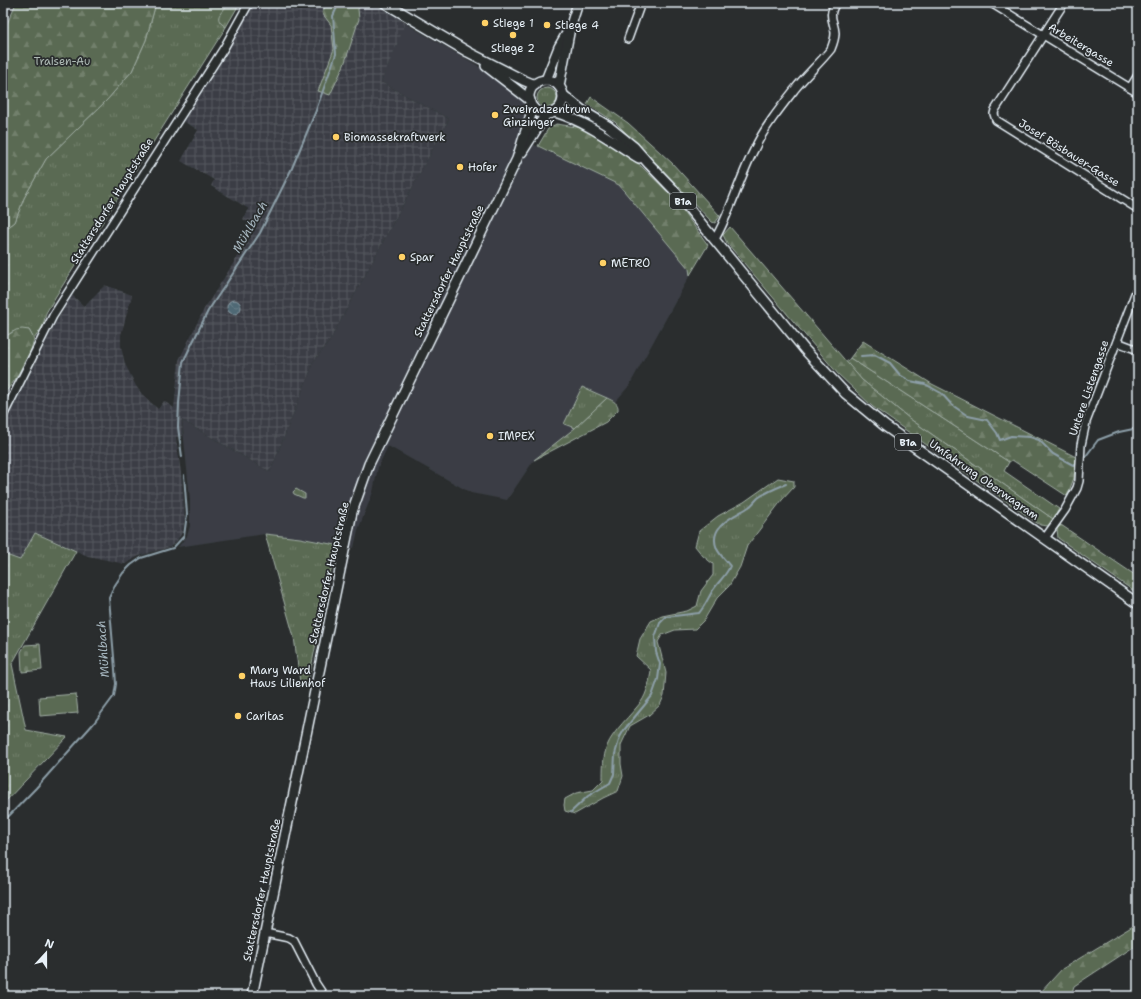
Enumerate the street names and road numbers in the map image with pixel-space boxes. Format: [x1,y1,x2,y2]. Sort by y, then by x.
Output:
street label: Arbeitergasse [1046,20,1116,70]
street label: Josef Bösbauer-Gasse [1016,116,1122,190]
street label: Stattersdorfer Hauptstraße [67,135,157,267]
road number: B1a [670,193,696,209]
street label: Stattersdorfer Hauptstraße [410,202,488,340]
street label: Untere Listengasse [1066,338,1112,438]
road number: B1a [895,434,921,450]
street label: Umfahrung Oberwagram [926,436,1042,524]
street label: Stattersdorfer Hauptstraße [305,500,353,646]
street label: Stattersdorfer Hauptstraße [240,817,284,963]

